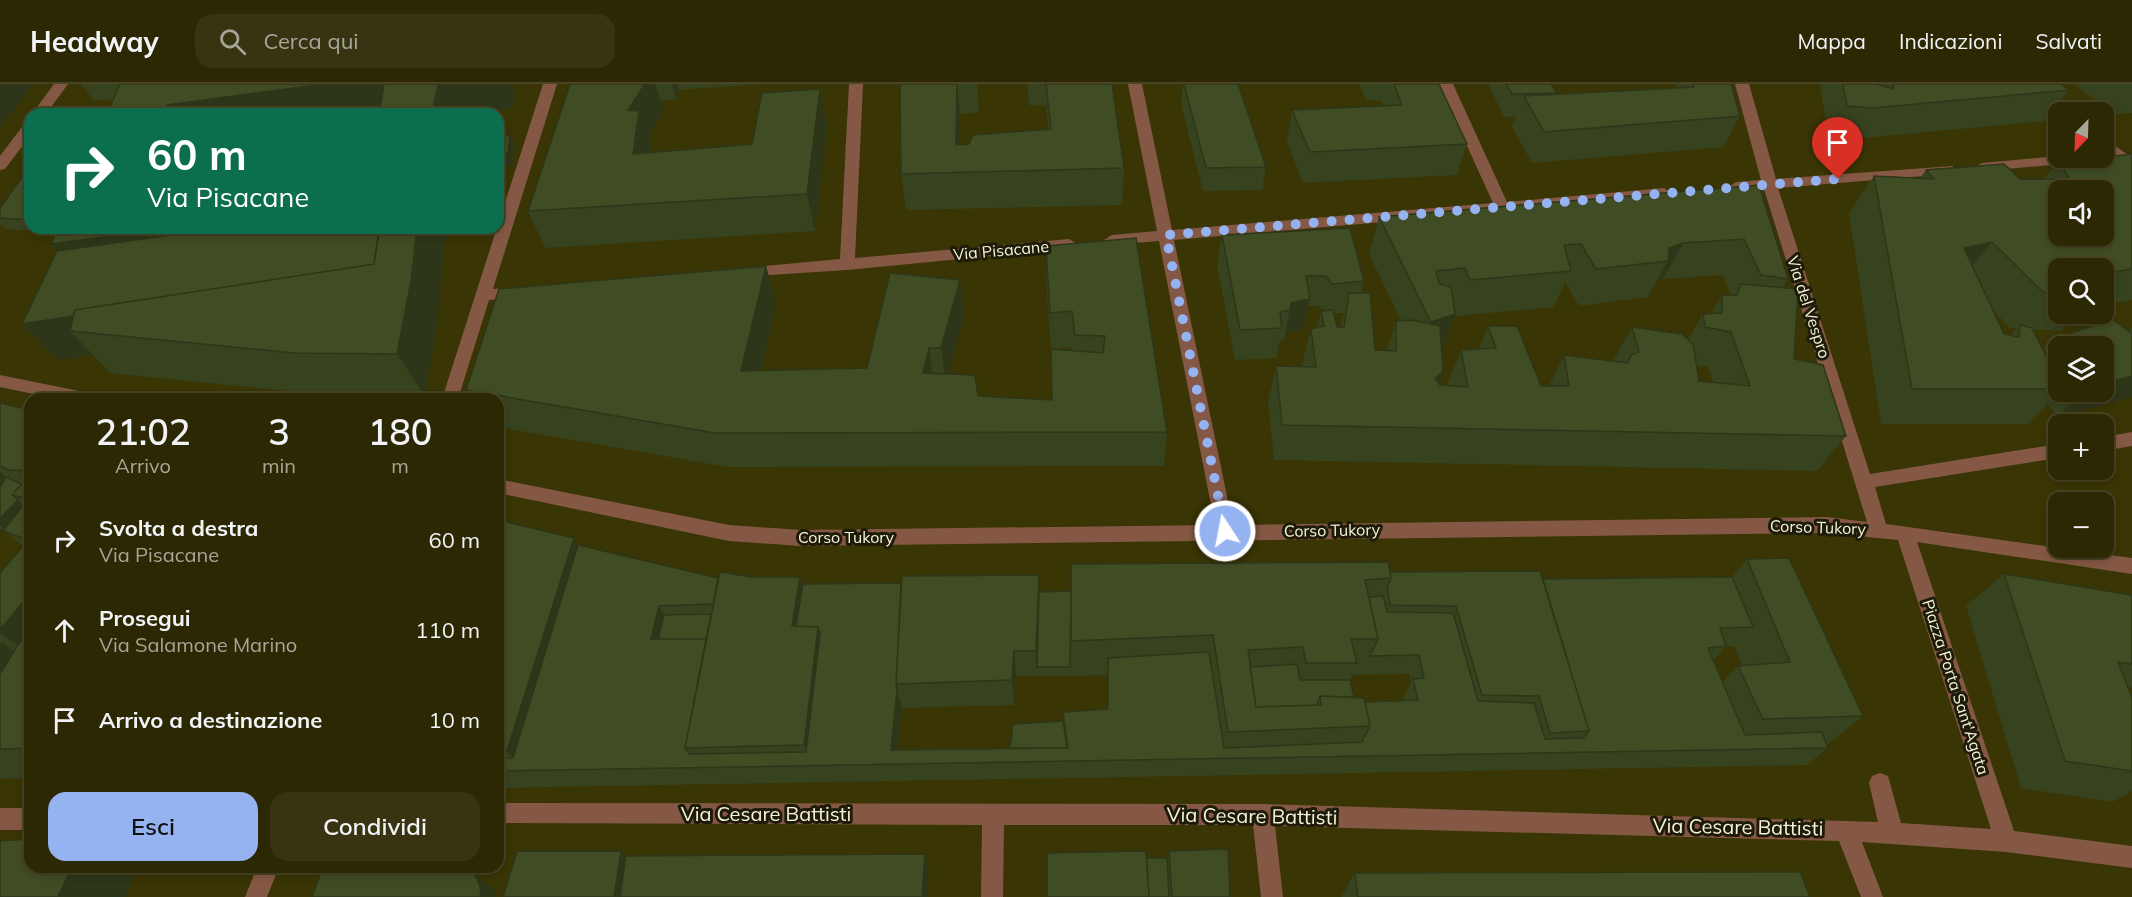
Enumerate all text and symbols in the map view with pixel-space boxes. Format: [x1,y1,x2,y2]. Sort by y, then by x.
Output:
search box [195,14,615,68]
text: Headway [30,24,159,59]
icon: search [216,25,249,58]
text: Cerca qui [264,27,359,55]
text: Mappa [1798,28,1866,54]
text: Indicazioni [1899,28,2002,54]
text: Salvati [2035,28,2102,54]
north arrow [2048,102,2114,168]
map controls [2048,102,2114,558]
pin [1812,117,1863,179]
icon: arrive [1821,126,1854,159]
text: 60 m [147,128,247,181]
icon: right [48,132,126,210]
text: Via Pisacane [147,180,309,214]
button: sound [2048,180,2114,246]
street label: Via Pisacane [952,236,1050,264]
street label: Via del Vespro [1783,253,1835,361]
button: search [2048,258,2114,324]
button: layers [2048,336,2114,402]
text: 21:02 [96,409,190,454]
text: 3 [268,409,290,454]
text: 180 [368,409,432,454]
button: + [2048,414,2114,480]
text: Arrivo [115,453,171,478]
text: min [262,453,296,478]
text: m [391,453,409,478]
button: − [2048,492,2114,558]
position arrow [1193,499,1257,563]
text: Svolta a destra [99,514,258,542]
street label: Corso Tukory [1770,515,1867,539]
street label: Corso Tukory [1284,519,1381,541]
icon: right [48,524,81,557]
text: 60 m [429,526,480,554]
street label: Corso Tukory [798,527,895,547]
text: Via Pisacane [99,542,219,567]
street label: Piazza Porta Sant'Agata [1918,597,1994,777]
text: Prosegui [99,604,191,632]
icon: ahead [48,614,81,647]
text: 110 m [415,616,480,644]
text: Via Salamone Marino [99,632,297,657]
icon: arrive [48,704,81,737]
text: Arrivo a destinazione [99,706,322,734]
text: 10 m [429,706,480,734]
button: Esci [48,792,258,861]
button: Condividi [270,792,480,861]
street label: Via Cesare Battisti [681,801,851,826]
street label: Via Cesare Battisti [1166,802,1338,829]
street label: Via Cesare Battisti [1652,813,1824,840]

